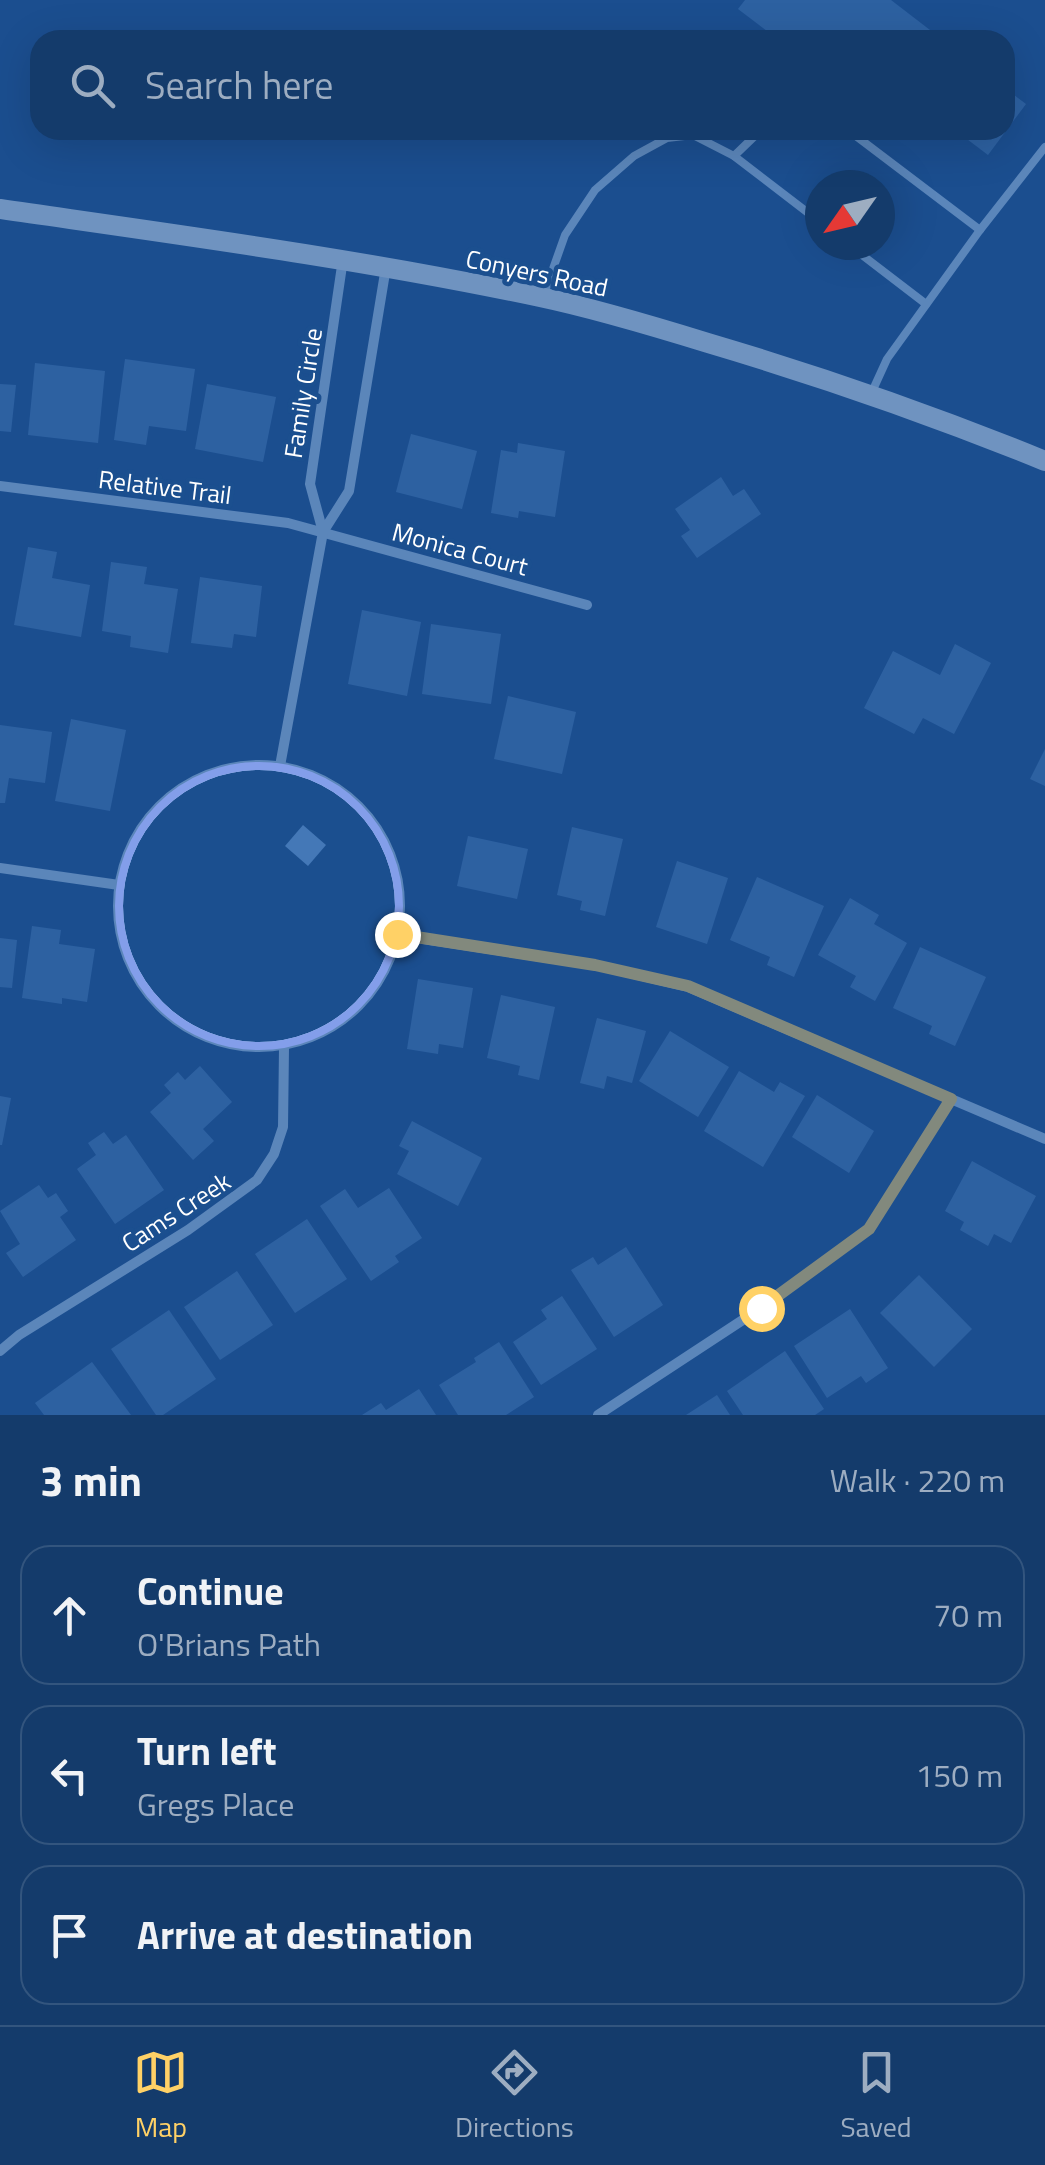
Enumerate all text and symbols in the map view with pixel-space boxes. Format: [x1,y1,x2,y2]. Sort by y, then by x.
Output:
search box [30,30,1015,140]
text: Search here [145,56,333,114]
icon: search [65,58,120,113]
north arrow [805,170,895,260]
street label: Conyers Road [463,239,611,307]
street label: Family Circle [274,325,332,461]
street label: Relative Trail [96,460,234,514]
street label: Monica Court [388,513,532,585]
route end [375,912,421,958]
street label: Cams Creek [114,1162,238,1262]
route start [739,1286,785,1332]
text: 3 min [40,1448,142,1512]
text: Walk · 220 m [830,1456,1005,1504]
text: Continue [137,1562,284,1620]
icon: ahead [42,1588,97,1643]
text: 70 m [933,1591,1003,1639]
text: O'Brians Path [137,1620,321,1668]
text: Turn left [137,1722,277,1780]
icon: left [42,1748,97,1803]
text: 150 m [915,1751,1003,1799]
text: Gregs Place [137,1780,294,1828]
text: Arrive at destination [137,1906,473,1964]
icon: arrive [42,1908,97,1963]
tab: Map [133,2045,188,2148]
tab: Directions [455,2045,574,2148]
tab: Saved [840,2045,912,2148]

